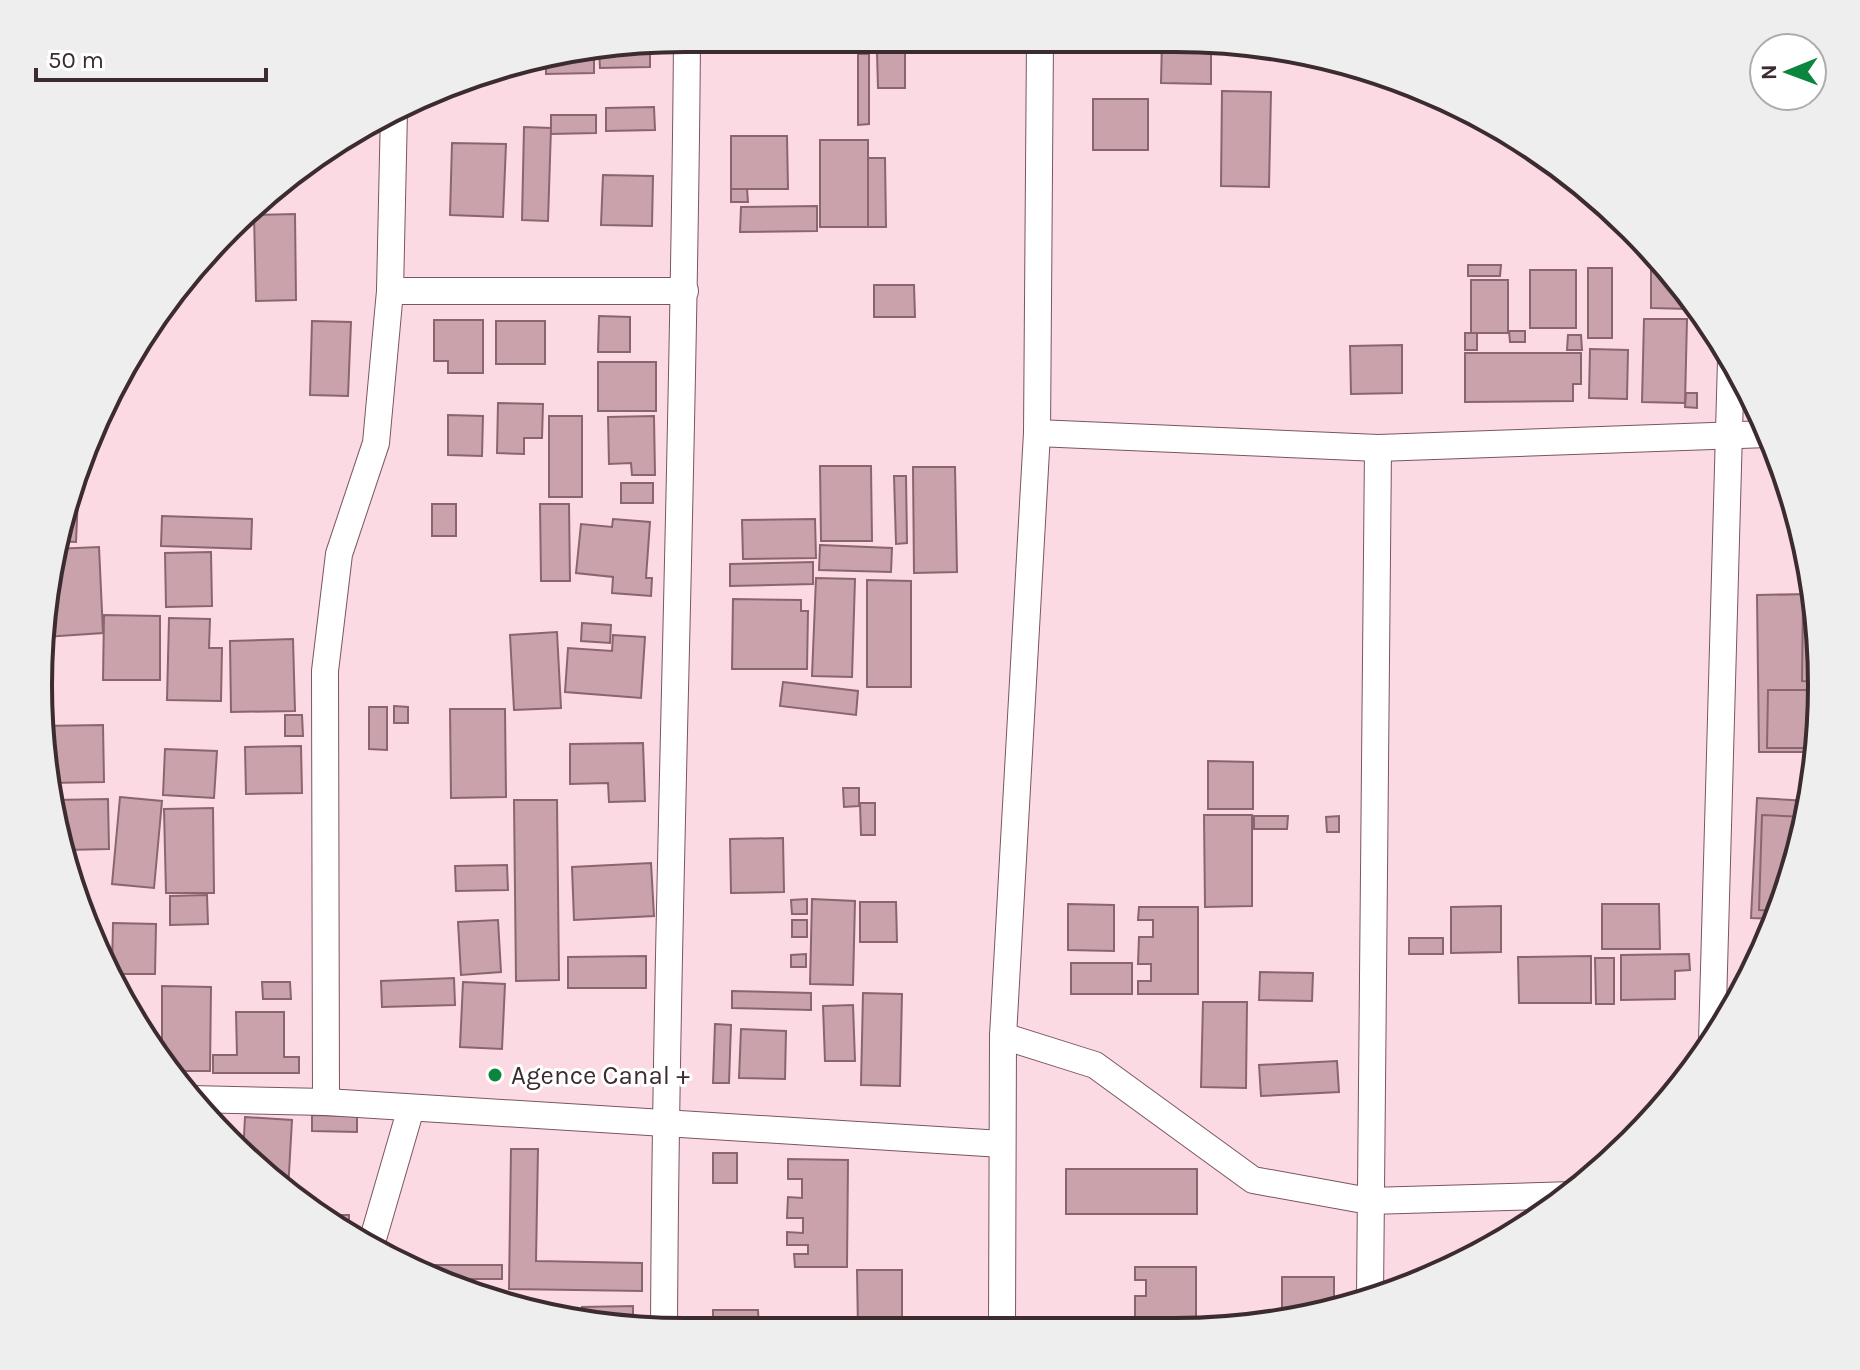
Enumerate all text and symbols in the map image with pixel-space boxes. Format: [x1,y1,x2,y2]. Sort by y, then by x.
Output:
scale bar [36,32,266,82]
north arrow [1748,32,1828,112]
text: 50 m [48,46,104,74]
text: N [1756,64,1782,80]
place label: Agence Canal + [511,1060,690,1091]
marker: Agence Canal + [486,1066,504,1084]

